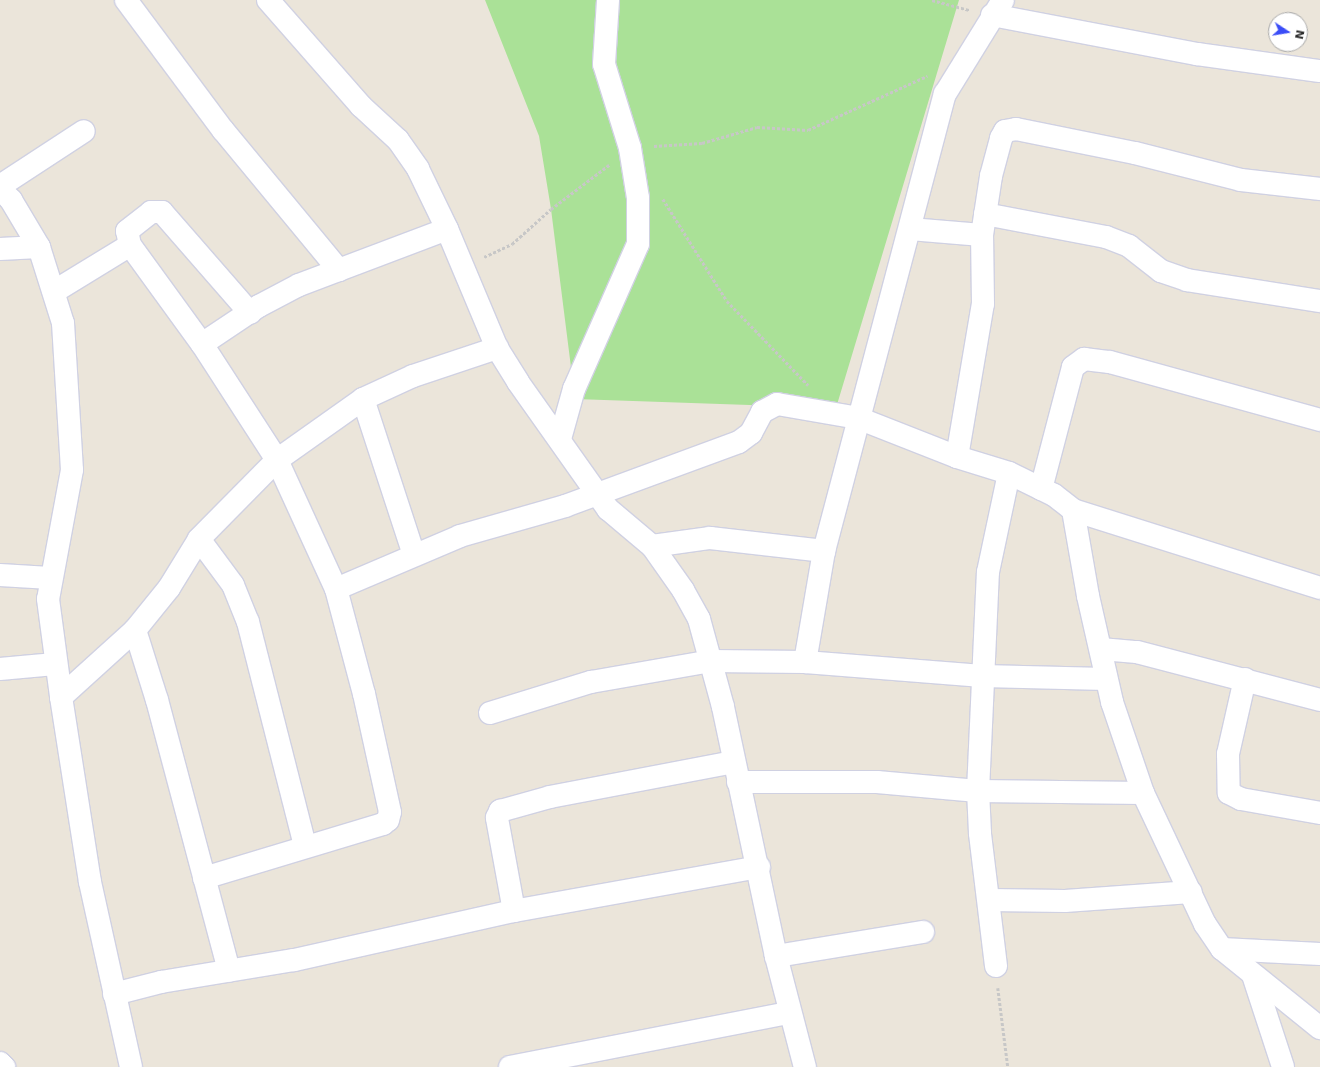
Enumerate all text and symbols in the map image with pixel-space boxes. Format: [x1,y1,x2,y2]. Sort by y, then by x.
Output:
north arrow [1268,12,1308,52]
text: N [1292,29,1307,40]

